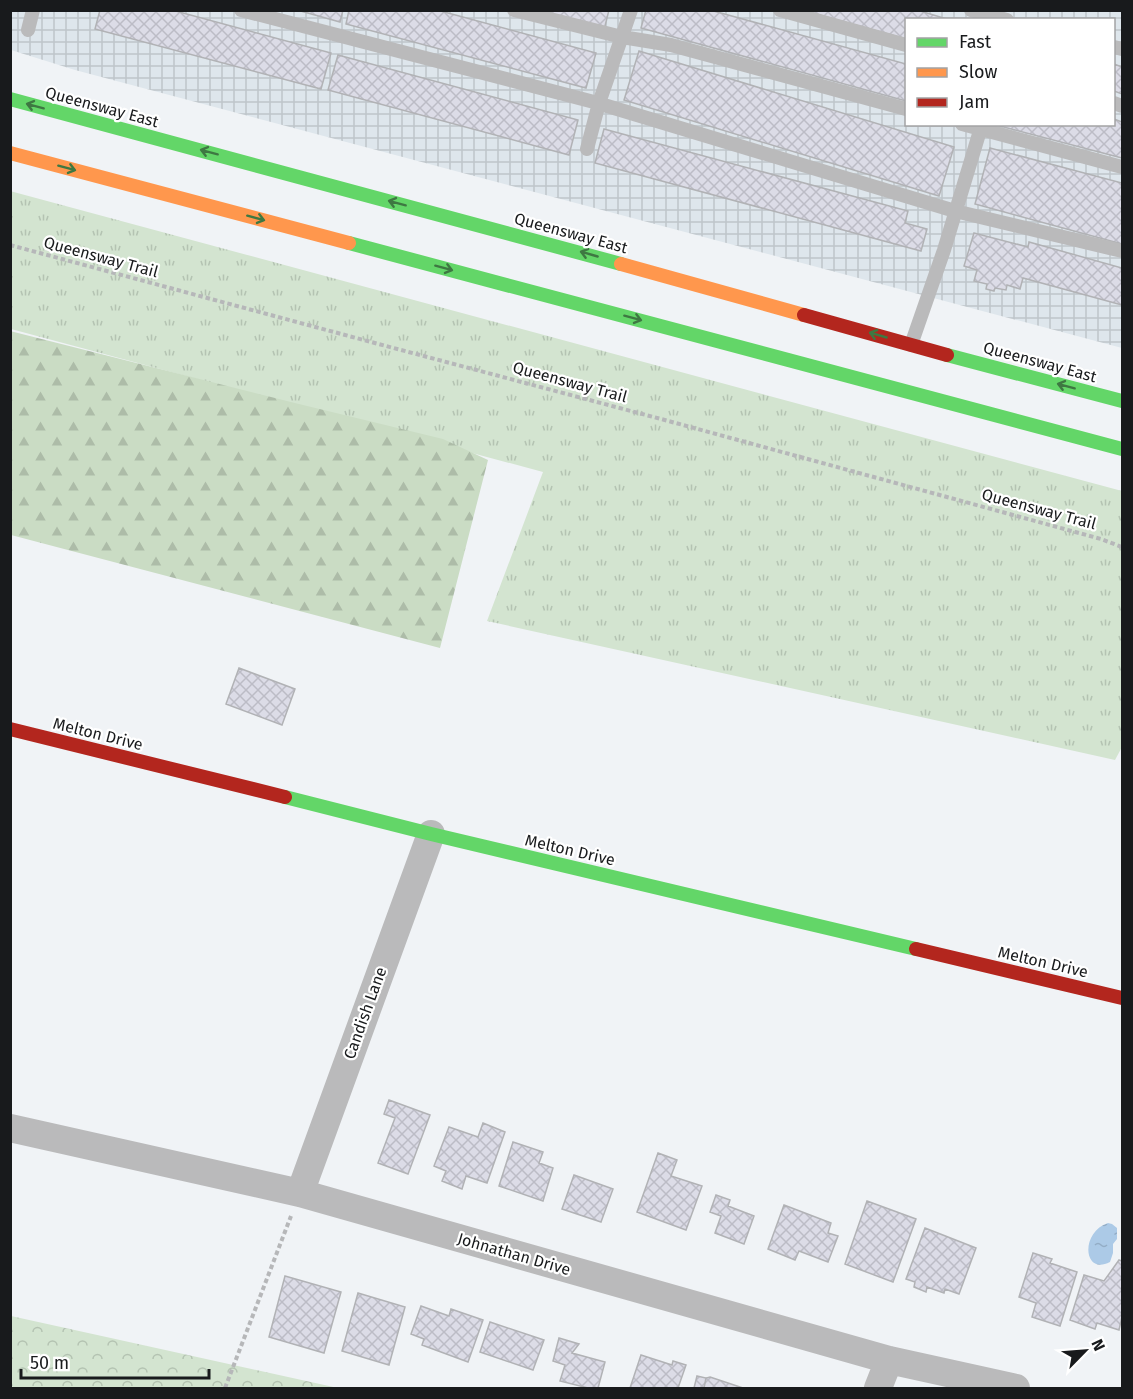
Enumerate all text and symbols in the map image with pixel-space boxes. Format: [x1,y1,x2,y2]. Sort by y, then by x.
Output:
legend [905,18,1115,126]
text: Fast [959,31,992,53]
text: Slow [959,61,998,83]
street label: Queensway East [43,83,161,131]
text: Jam [959,91,990,113]
one-way arrow [26,100,45,111]
one-way arrow [200,146,219,158]
one-way arrow [57,163,76,174]
one-way arrow [388,196,407,208]
street label: Queensway East [512,209,630,257]
one-way arrow [246,212,265,224]
street label: Queensway Trail [42,233,161,281]
one-way arrow [580,248,599,260]
one-way arrow [434,262,453,274]
one-way arrow [623,312,642,324]
one-way arrow [869,329,888,340]
street label: Queensway East [981,338,1099,386]
street label: Queensway Trail [511,358,630,406]
one-way arrow [1057,380,1076,391]
street label: Queensway Trail [980,485,1099,533]
street label: Melton Drive [51,714,145,754]
street label: Melton Drive [523,830,617,870]
street label: Melton Drive [996,942,1090,982]
street label: Candish Lane [340,964,390,1062]
street label: Johnathan Drive [455,1229,573,1279]
north arrow [1055,1321,1115,1381]
text: N [1087,1336,1109,1354]
scale bar [21,1342,208,1380]
text: 50 m [30,1352,69,1374]

